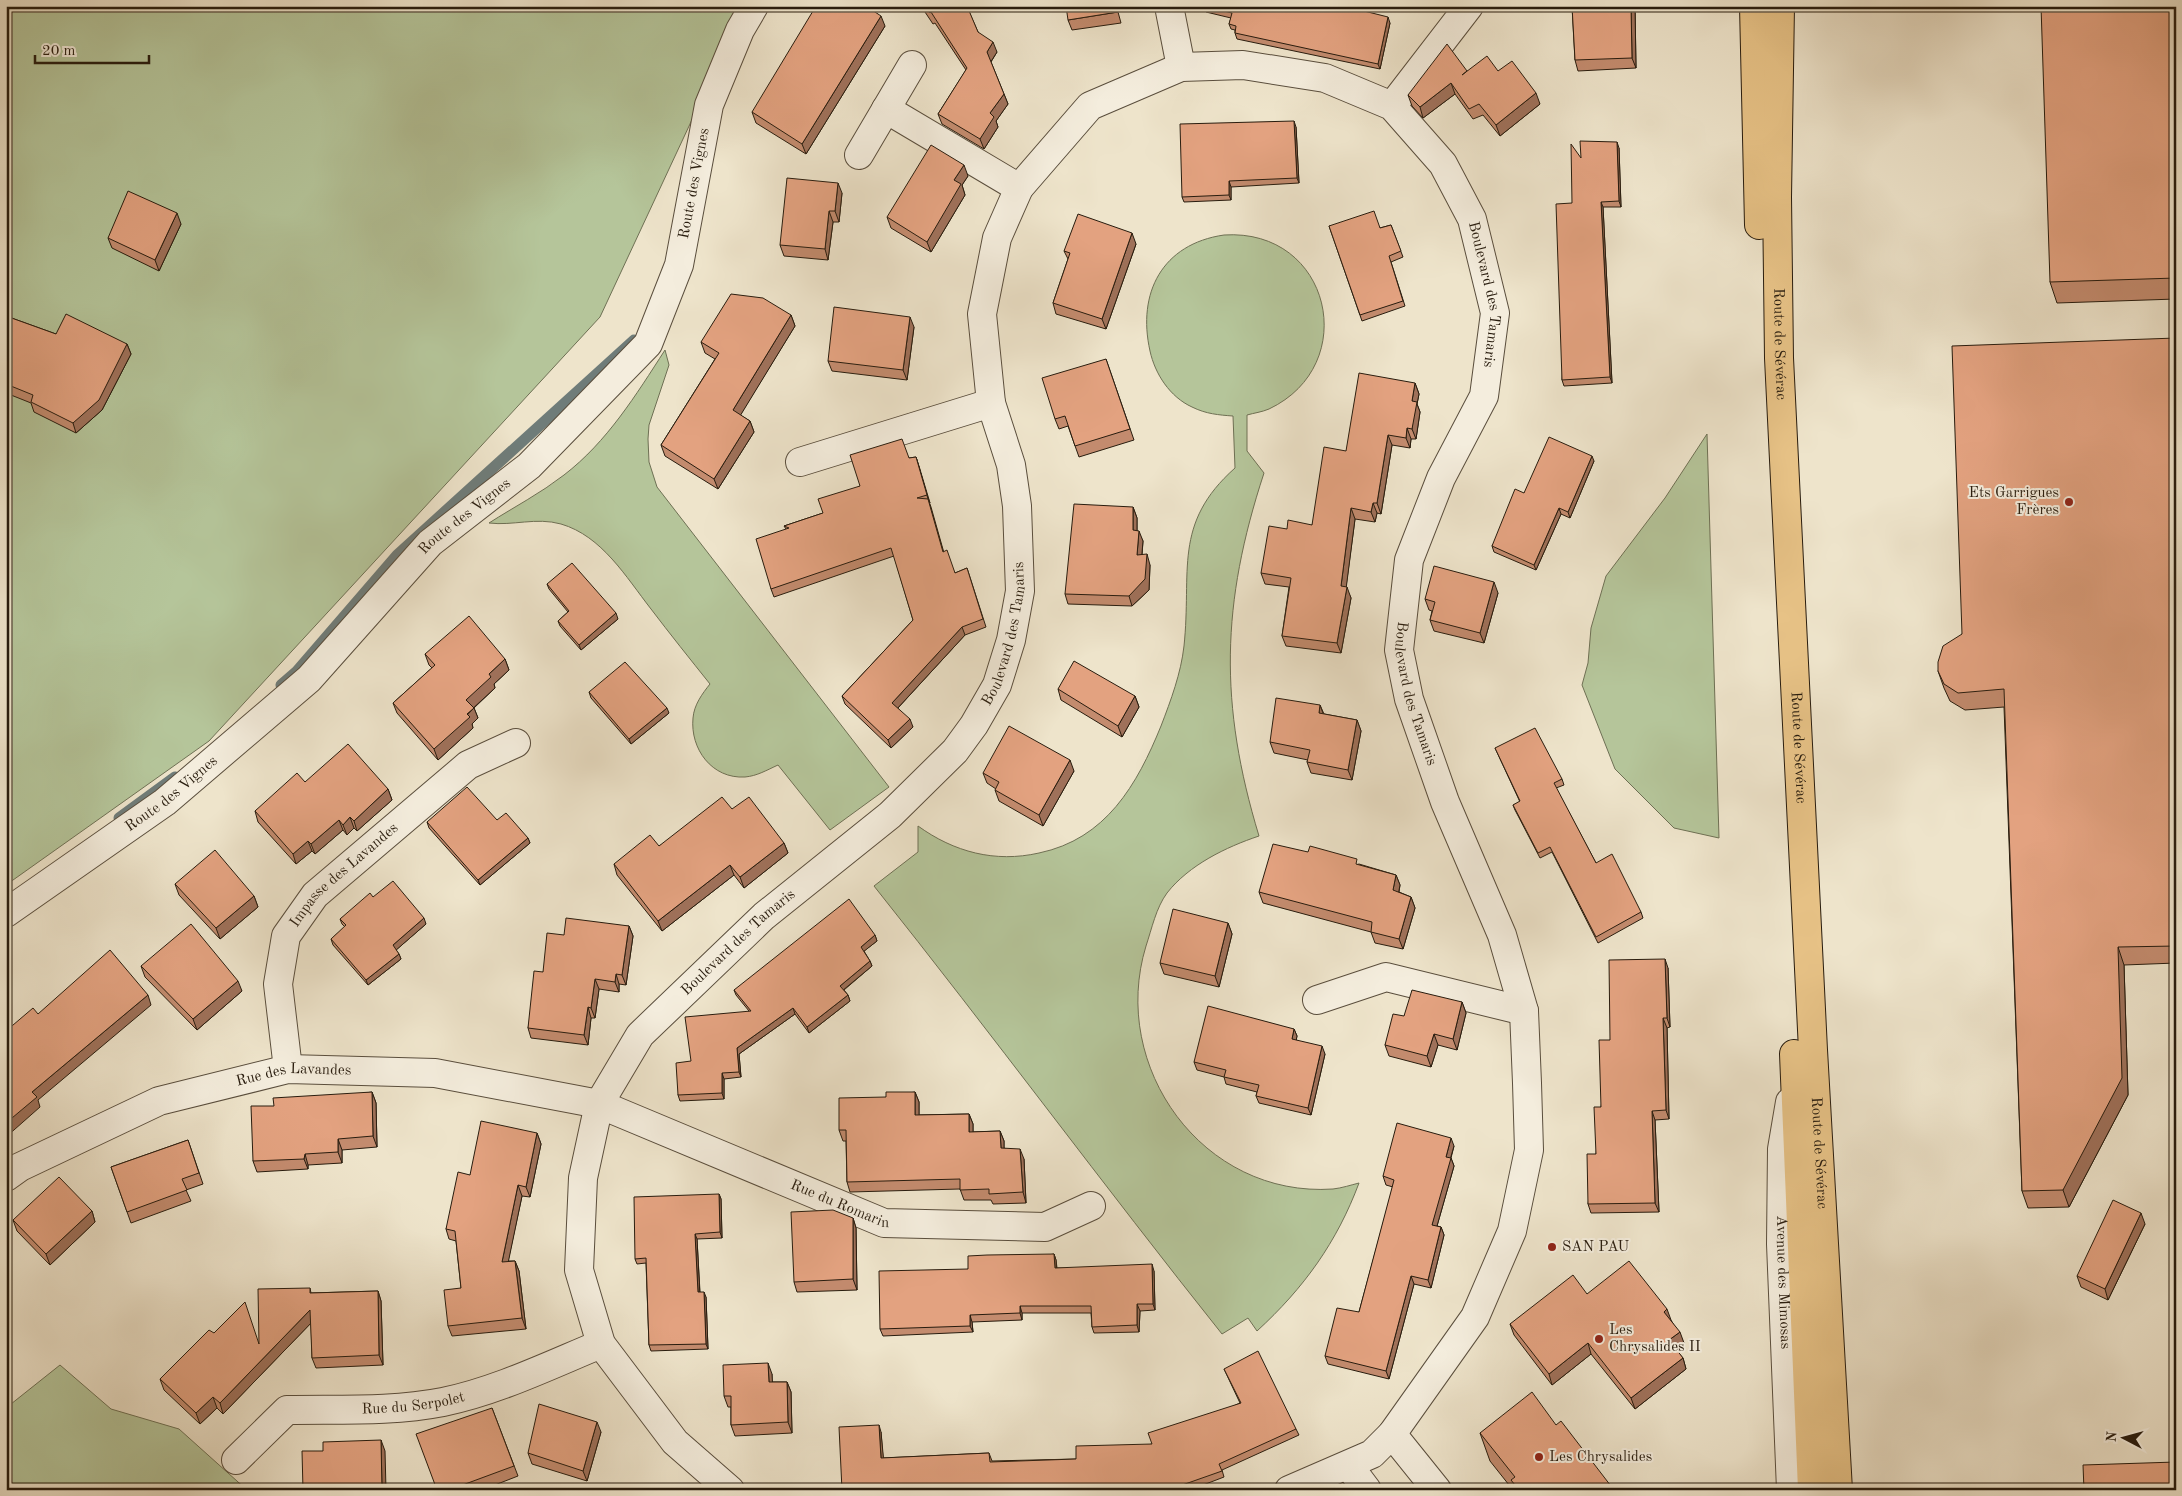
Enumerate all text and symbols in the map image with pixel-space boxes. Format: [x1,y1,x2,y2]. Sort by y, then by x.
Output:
scale bar [35,32,149,64]
text: 20 m [42,44,76,59]
street label: Route des Vignes [677,127,712,240]
street label: Boulevard des Tamaris [1465,220,1503,368]
street label: Route de Sévérac [1771,288,1789,401]
street label: Route des Vignes [416,476,514,557]
place label: Ets Garrigues Frères [1969,486,2059,518]
marker: Ets Garrigues Frères [2063,496,2075,508]
street label: Boulevard des Tamaris [979,561,1028,708]
street label: Boulevard des Tamaris [1391,621,1439,768]
street label: Route de Sévérac [1788,691,1808,804]
street label: Route des Vignes [123,753,220,835]
street label: Impasse des Lavandes [287,820,401,930]
street label: Boulevard des Tamaris [678,887,798,998]
street label: Rue des Lavandes [234,1061,352,1089]
street label: Route de Sévérac [1808,1097,1830,1210]
street label: Rue du Romarin [788,1177,889,1231]
street label: Avenue des Mimosas [1773,1215,1793,1349]
place label: SAN PAU [1562,1240,1630,1255]
marker: SAN PAU [1546,1241,1558,1253]
place label: Les Chrysalides II [1609,1323,1701,1355]
marker: Les Chrysalides II [1593,1333,1605,1345]
street label: Rue du Serpolet [361,1390,466,1417]
north arrow [2100,1414,2150,1464]
text: N [2105,1430,2120,1443]
place label: Les Chrysalides [1549,1450,1652,1465]
marker: Les Chrysalides [1533,1451,1545,1463]

